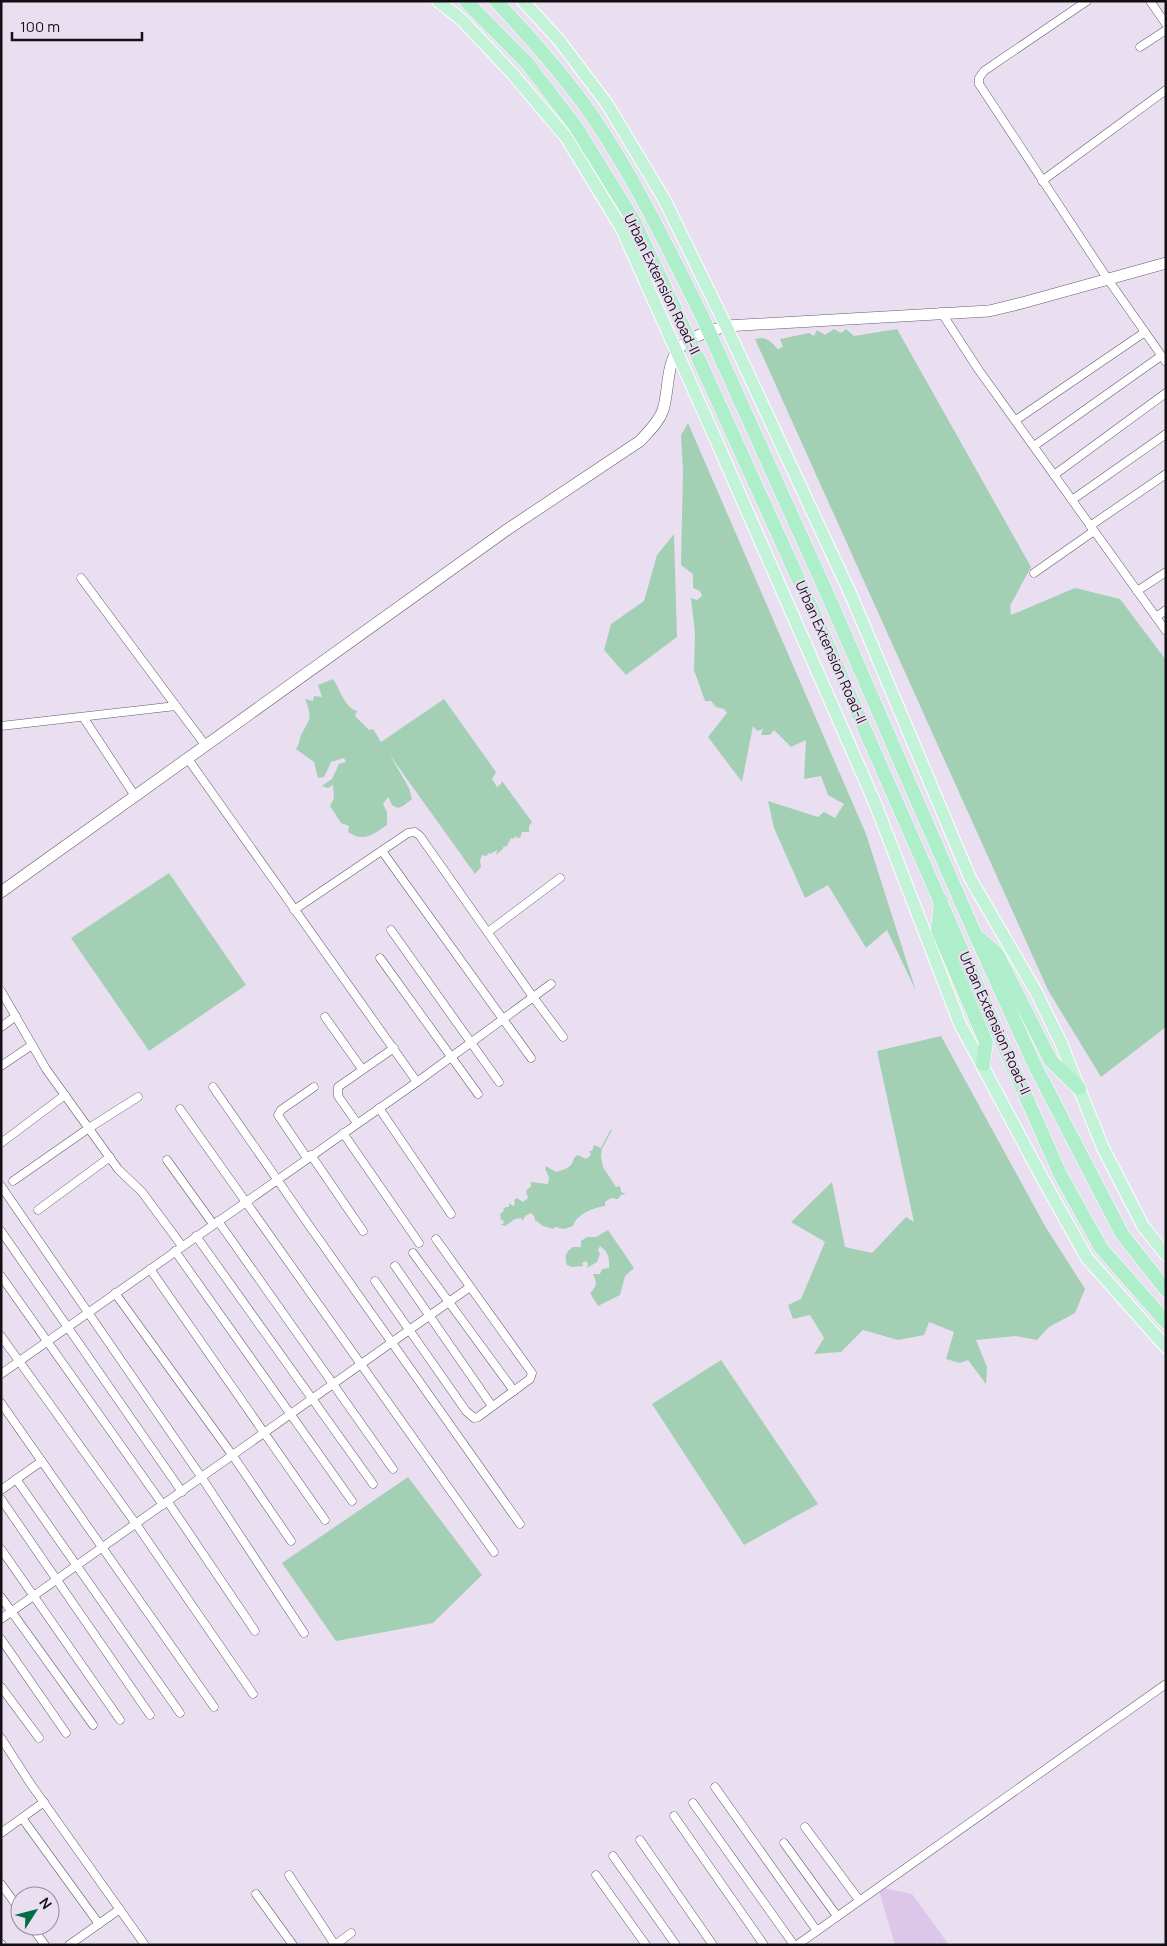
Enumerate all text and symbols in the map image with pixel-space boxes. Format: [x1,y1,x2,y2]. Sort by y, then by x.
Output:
scale bar [12,10,142,42]
text: 100 m [20,16,60,37]
street label: Urban Extension Road-II [620,210,705,357]
street label: Urban Extension Road-II [791,577,872,726]
street label: Urban Extension Road-II [955,948,1036,1097]
north arrow [10,1886,60,1936]
text: N [35,1893,57,1913]

